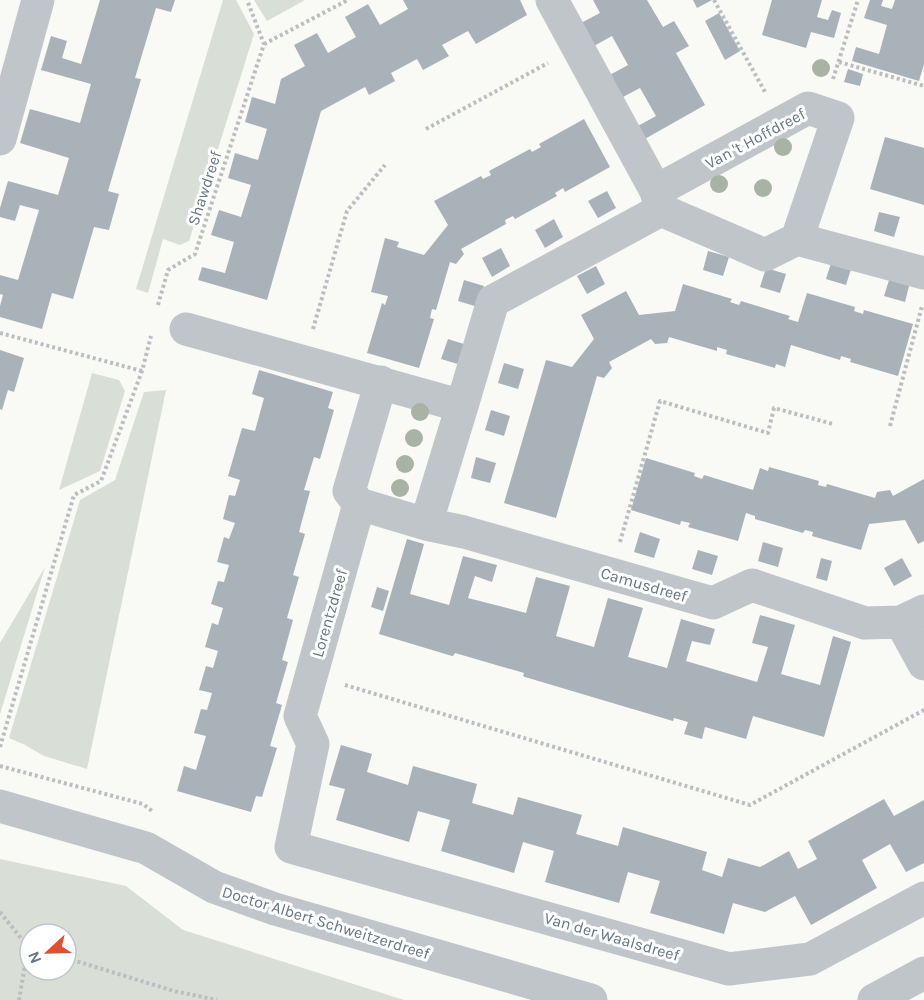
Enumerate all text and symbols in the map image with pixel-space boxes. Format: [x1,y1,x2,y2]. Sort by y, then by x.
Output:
street label: Van 't Hoffdreef [702,104,809,173]
street label: Shawdreef [184,148,226,228]
street label: Camusdreef [599,563,690,606]
street label: Lorentzdreef [308,566,351,659]
street label: Doctor Albert Schweitzerdreef [220,882,432,963]
street label: Van der Waalsdreef [542,908,682,965]
north arrow [18,922,78,982]
text: N [24,949,46,966]

